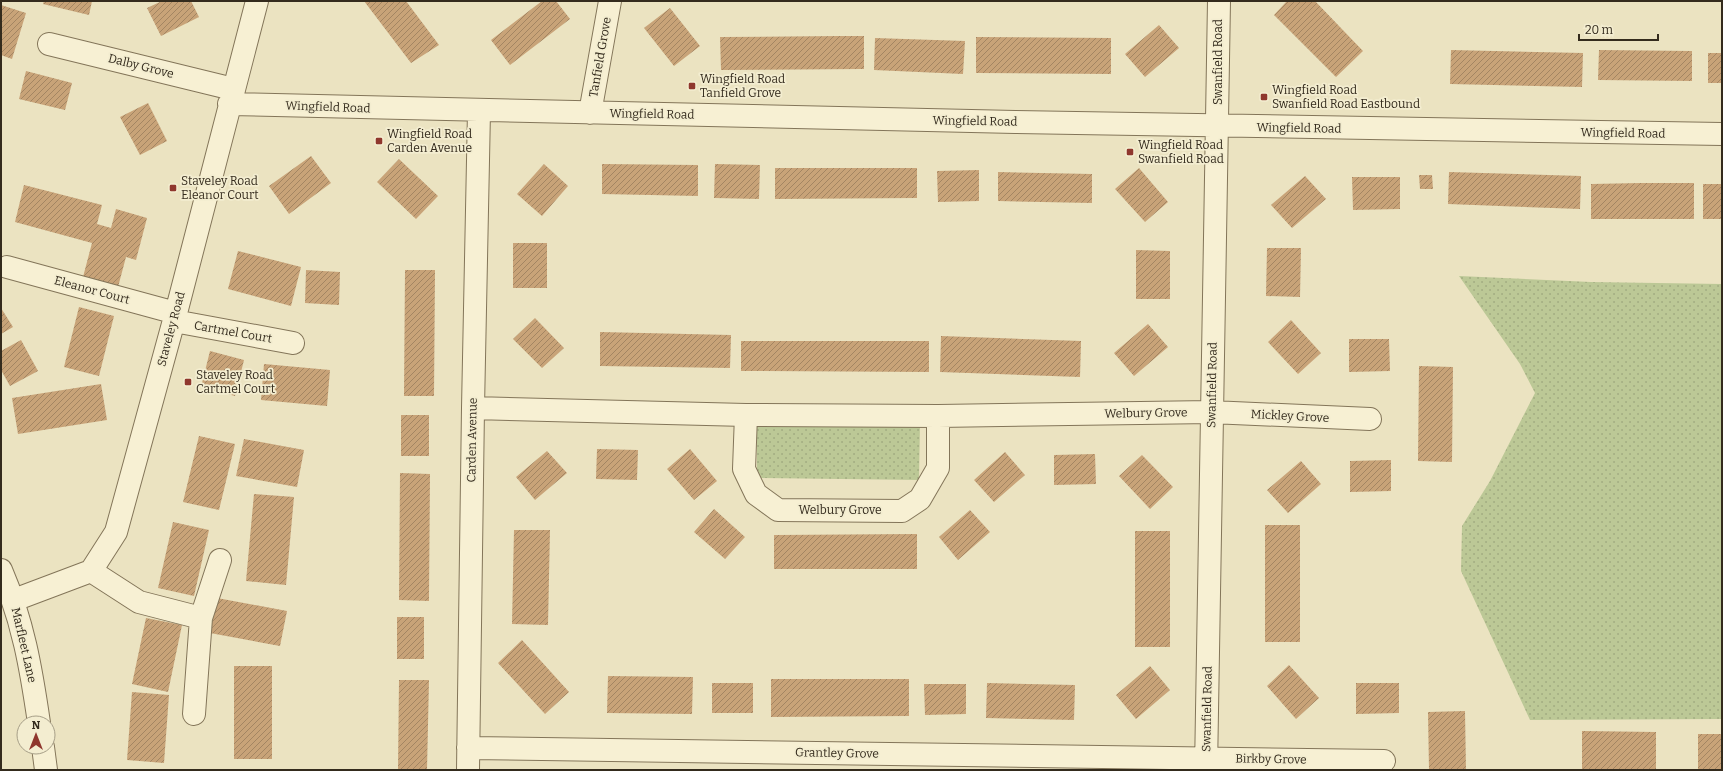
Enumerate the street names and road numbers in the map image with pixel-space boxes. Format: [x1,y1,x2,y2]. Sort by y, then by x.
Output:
street label: Tanfield Grove [586,16,614,98]
street label: Swanfield Road [1211,19,1225,105]
street label: Dalby Grove [107,51,175,81]
street label: Wingfield Road [285,99,371,115]
street label: Wingfield Road [609,106,695,122]
street label: Wingfield Road [932,113,1018,129]
street label: Wingfield Road [1256,120,1342,136]
street label: Wingfield Road [1580,125,1666,141]
street label: Eleanor Court [53,273,132,307]
street label: Staveley Road [154,290,188,368]
street label: Cartmel Court [193,318,274,346]
street label: Swanfield Road [1204,342,1220,428]
street label: Carden Avenue [464,397,480,483]
street label: Welbury Grove [1104,405,1188,421]
street label: Mickley Grove [1250,407,1330,425]
street label: Welbury Grove [798,503,882,517]
street label: Marfleet Lane [9,606,39,684]
street label: Swanfield Road [1199,666,1215,752]
street label: Grantley Grove [795,745,879,761]
street label: Birkby Grove [1235,751,1307,767]

